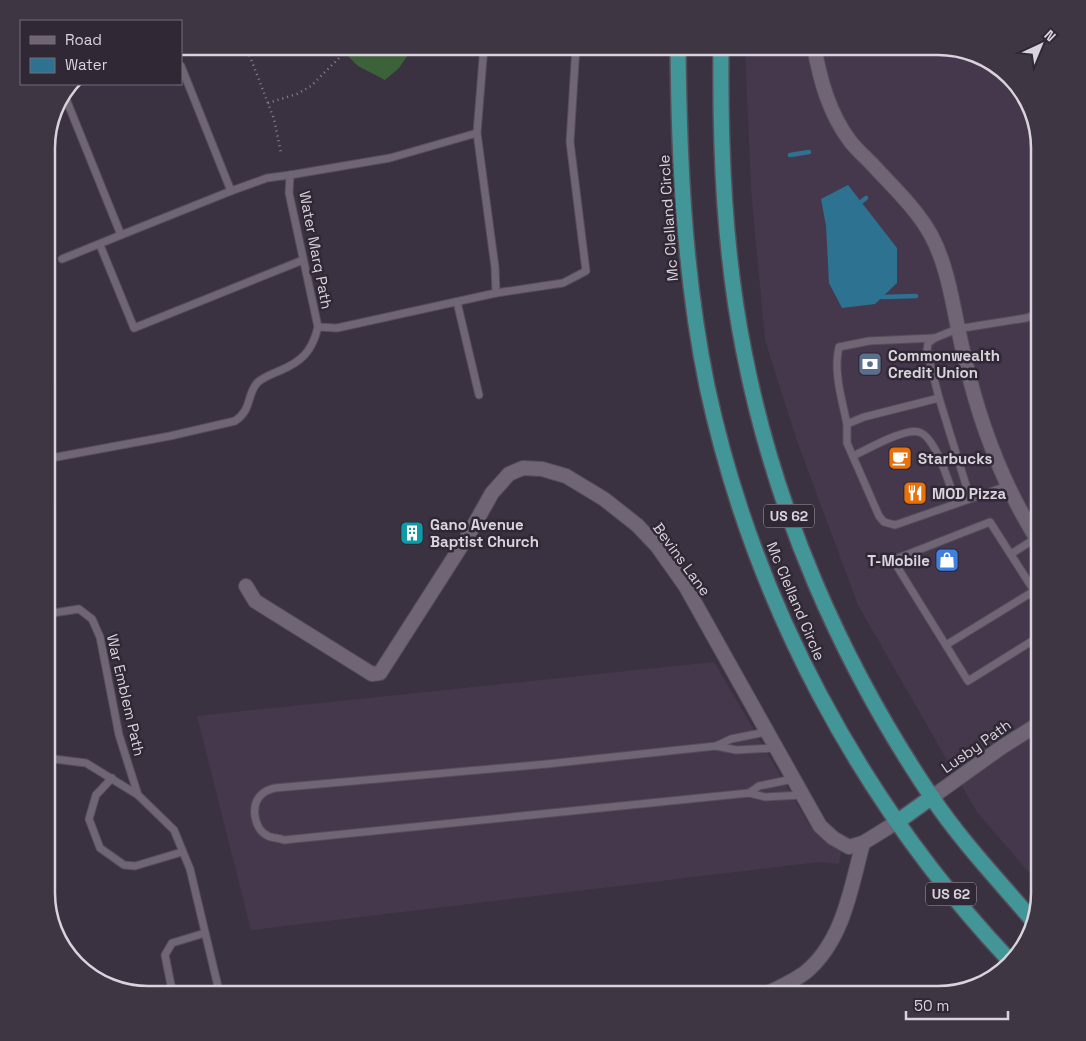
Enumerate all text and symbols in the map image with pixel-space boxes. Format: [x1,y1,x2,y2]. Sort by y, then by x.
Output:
legend [20,20,182,85]
north arrow [1016,20,1066,70]
text: N [1040,26,1060,45]
text: Road [65,30,102,49]
text: Water [65,55,108,74]
street label: Mc Clelland Circle [654,154,682,282]
street label: Water Marq Path [295,189,337,311]
place label: Commonwealth Credit Union [888,346,1000,382]
bank icon: Commonwealth Credit Union [857,351,883,377]
cafe icon: Starbucks [887,445,913,471]
place label: Starbucks [918,449,992,468]
restaurant icon: MOD Pizza [902,480,928,506]
place label: MOD Pizza [932,484,1006,503]
road number: US 62 [764,504,814,528]
place label: Gano Avenue Baptist Church [430,515,539,551]
street label: Bevins Lane [649,519,715,600]
building icon: Gano Avenue Baptist Church [399,520,425,546]
street label: Mc Clelland Circle [762,539,830,663]
shop icon: T-Mobile [934,547,960,573]
place label: T-Mobile [867,551,930,570]
street label: War Emblem Path [103,632,149,758]
street label: Lusby Path [937,715,1015,777]
road number: US 62 [926,882,976,906]
scale bar [906,988,1008,1020]
text: 50 m [914,996,949,1015]

